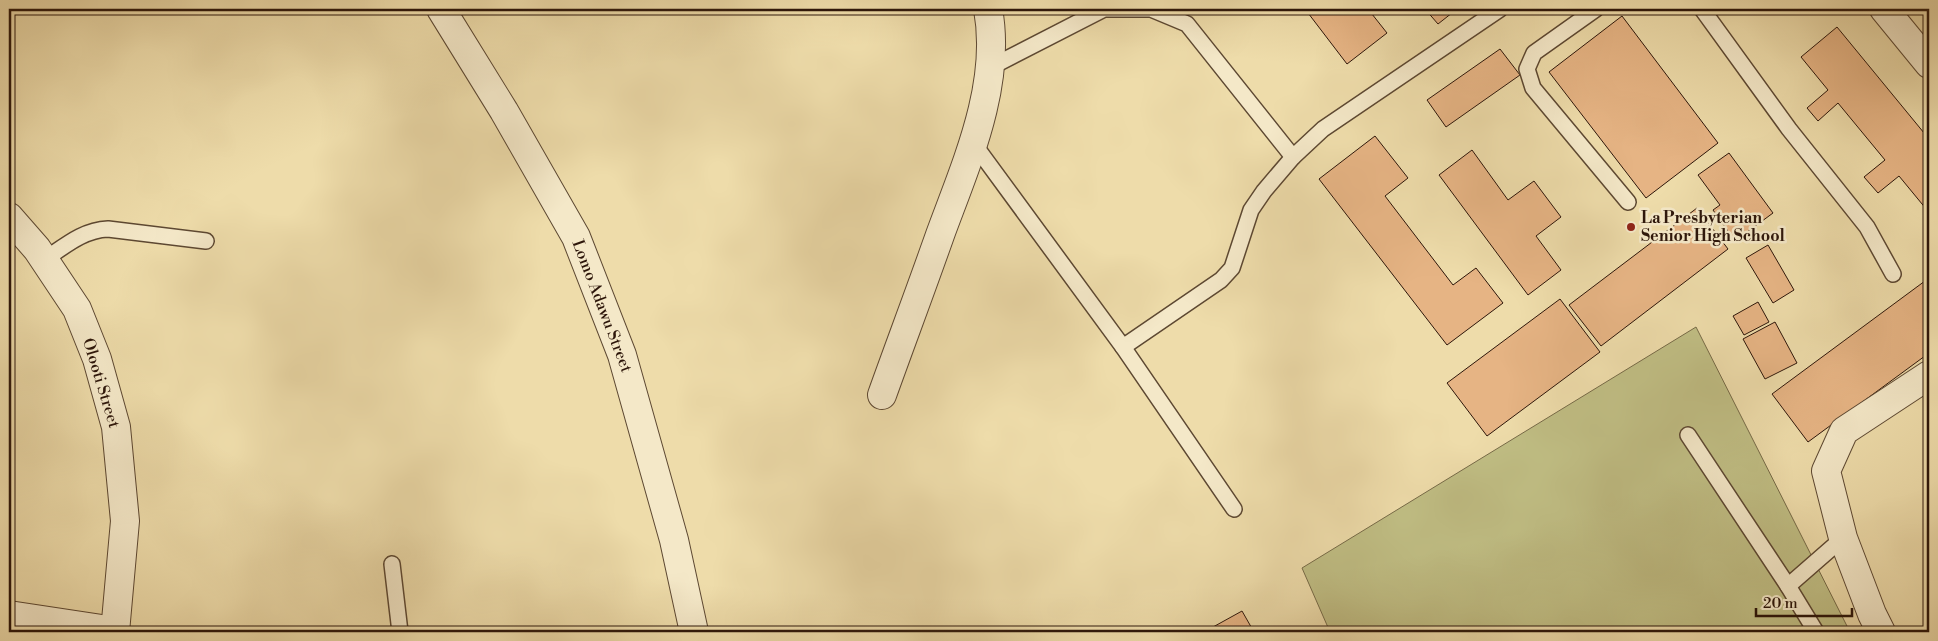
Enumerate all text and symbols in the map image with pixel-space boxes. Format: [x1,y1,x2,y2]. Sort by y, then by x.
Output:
place label: La Presbyterian Senior High School [1641,208,1786,246]
marker: La Presbyterian Senior High School [1625,221,1637,233]
street label: Lomo Adawu Street [567,237,637,376]
street label: Olooti Street [78,336,124,431]
scale bar [1756,586,1852,618]
text: 20 m [1763,594,1798,613]

